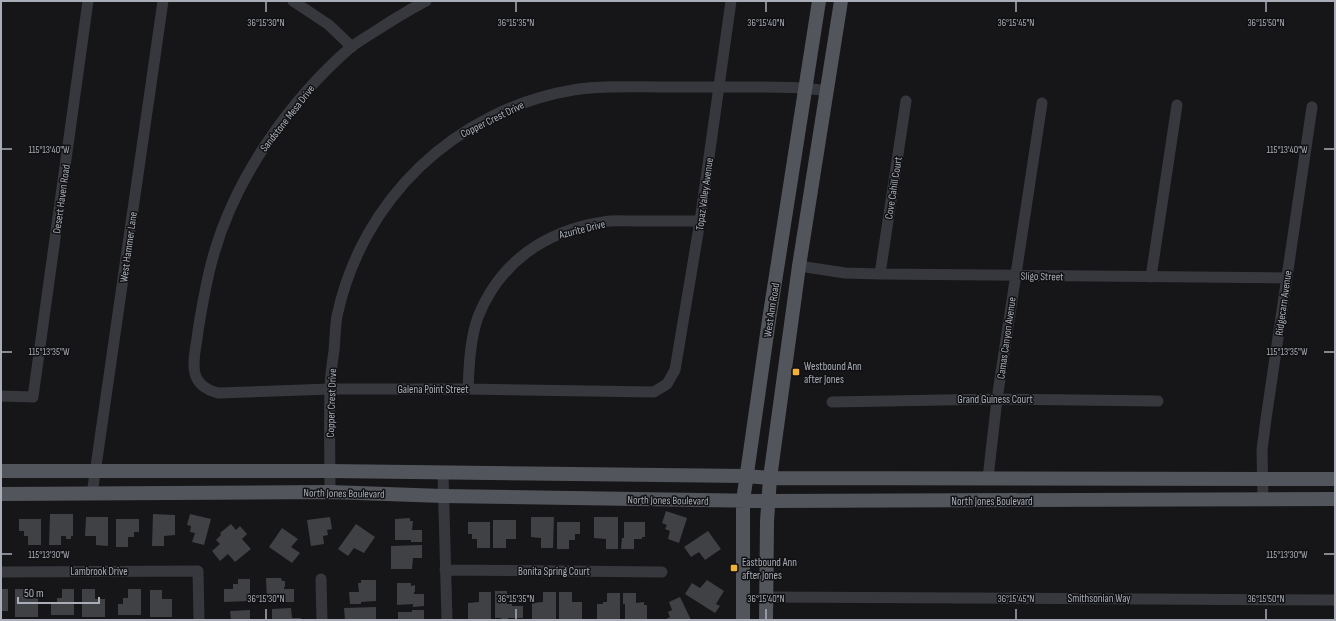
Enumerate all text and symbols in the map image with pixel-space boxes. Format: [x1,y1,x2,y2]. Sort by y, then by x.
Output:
text: 36°15'30"N [247,17,285,29]
text: 36°15'35"N [498,17,534,29]
text: 36°15'40"N [747,17,785,29]
text: 36°15'45"N [998,17,1034,29]
text: 36°15'50"N [1247,17,1285,29]
street label: Sandstone Mesa Drive [257,82,317,154]
street label: Copper Crest Drive [458,98,526,140]
text: 115°13'40"W [28,144,70,156]
text: 115°13'40"W [1266,144,1308,156]
street label: Cove Cahill Court [882,155,905,220]
street label: Topaz Valley Avenue [693,157,716,231]
street label: Desert Haven Road [50,163,73,234]
street label: West Hammer Lane [117,211,140,283]
street label: Azurite Drive [557,217,607,242]
street label: Sligo Street [1020,270,1064,283]
street label: Ridgecarn Avenue [1273,270,1294,336]
street label: West Ann Road [761,282,782,338]
street label: Camas Canyon Avenue [994,296,1019,380]
text: 115°13'35"W [29,346,70,358]
text: 115°13'35"W [1267,346,1308,358]
place label: Westbound Ann after Jones [804,360,862,386]
marker: Westbound Ann after Jones [791,367,801,377]
street label: Copper Crest Drive [324,368,339,438]
street label: Galena Point Street [397,383,469,396]
street label: Grand Guiness Court [957,393,1033,406]
street label: North Jones Boulevard [303,486,385,501]
street label: North Jones Boulevard [627,493,709,508]
street label: North Jones Boulevard [951,495,1033,508]
text: 115°13'30"W [28,549,70,561]
text: 115°13'30"W [1266,549,1308,561]
place label: Eastbound Ann after Jones [742,556,797,582]
marker: Eastbound Ann after Jones [729,563,739,573]
street label: Lambrook Drive [70,565,128,578]
street label: Bonita Spring Court [518,565,591,578]
scale bar [18,579,99,605]
text: 50 m [24,586,44,601]
street label: Smithsonian Way [1067,592,1131,605]
text: 36°15'30"N [247,593,285,605]
text: 36°15'35"N [498,593,534,605]
text: 36°15'40"N [747,593,785,605]
text: 36°15'45"N [998,593,1034,605]
text: 36°15'50"N [1247,593,1285,605]

